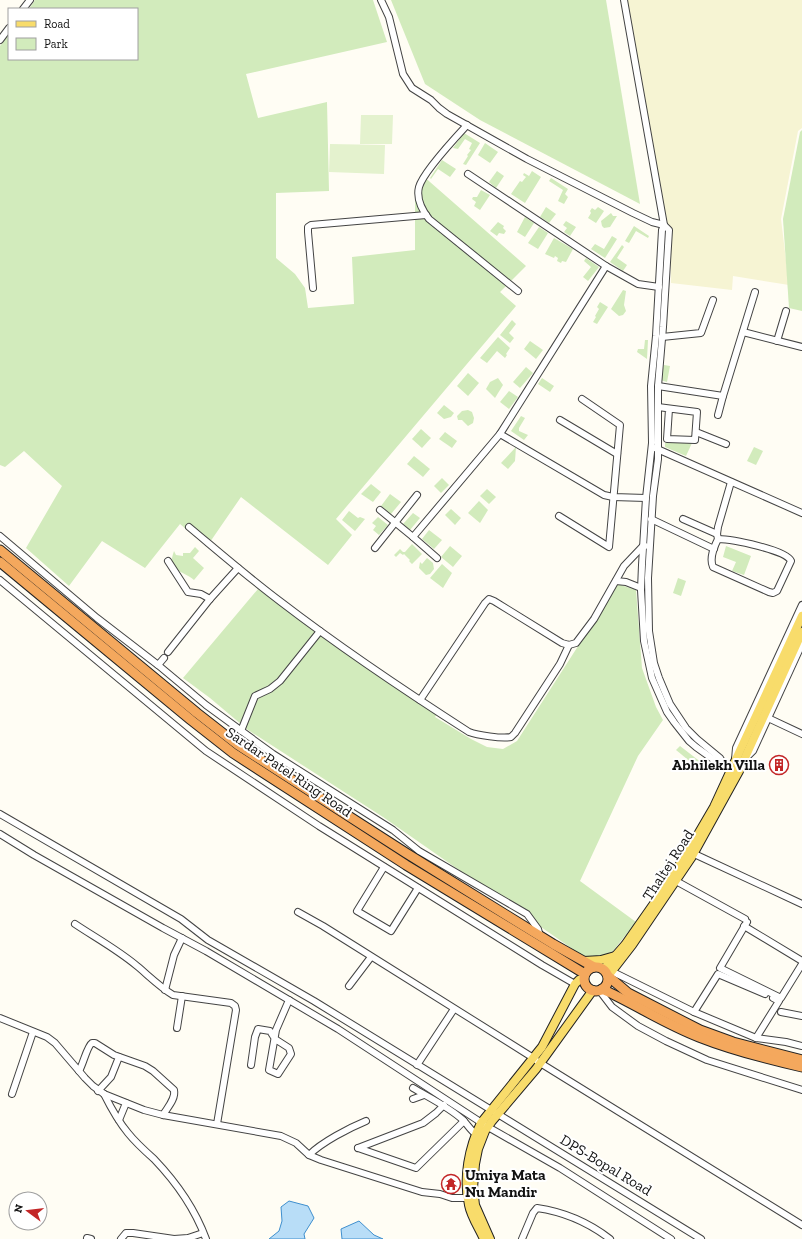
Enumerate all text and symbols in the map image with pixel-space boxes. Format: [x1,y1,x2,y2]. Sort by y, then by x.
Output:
legend [8,8,138,60]
text: Road [44,17,70,31]
text: Park [44,37,69,51]
street label: Sardar Patel Ring Road [223,723,356,821]
building icon: Abhilekh Villa [768,754,790,776]
place label: Abhilekh Villa [672,756,765,774]
street label: Thaltej Road [638,826,698,904]
street label: DPS-Bopal Road [557,1131,656,1200]
place label: Umiya Mata Nu Mandir [465,1166,546,1201]
temple icon: Umiya Mata Nu Mandir [440,1173,462,1195]
north arrow [8,1191,48,1231]
text: N [11,1202,26,1214]

